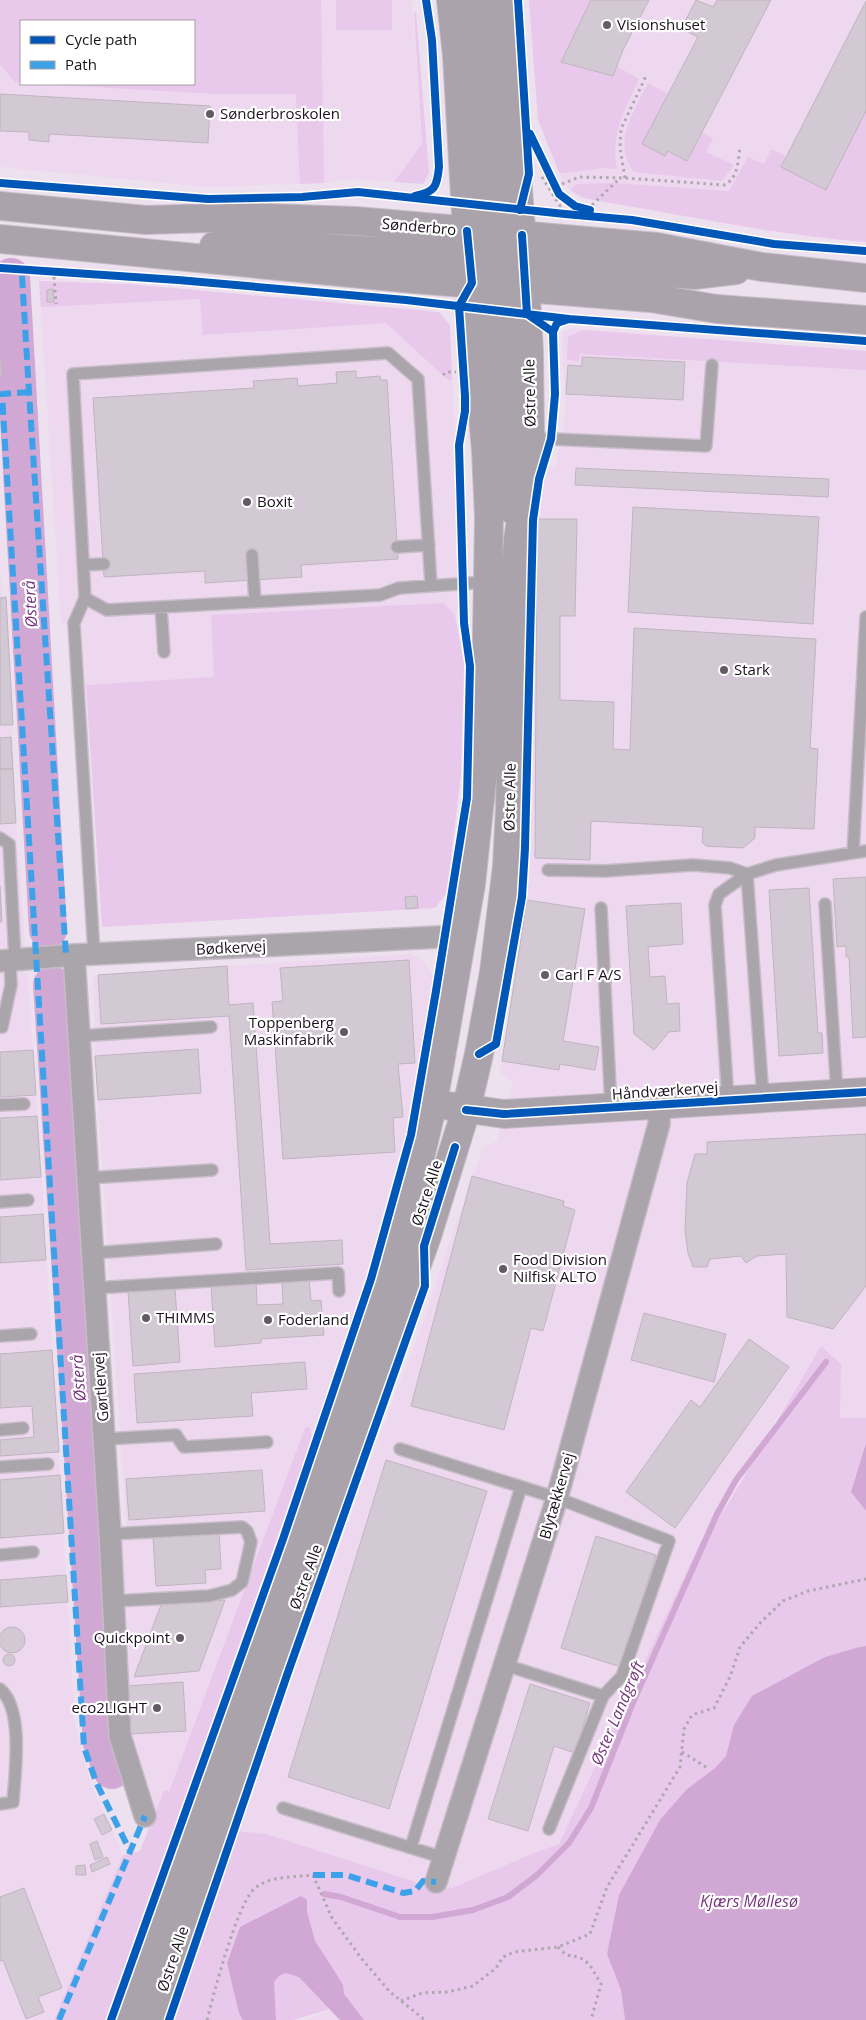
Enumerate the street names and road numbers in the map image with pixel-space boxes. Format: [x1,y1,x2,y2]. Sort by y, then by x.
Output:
street label: Sønderbro [381,213,457,239]
street label: Østre Alle [518,359,540,427]
street label: Østre Alle [498,763,520,831]
street label: Bødkervej [195,935,266,959]
street label: Håndværkervej [611,1076,719,1104]
street label: Østre Alle [406,1157,446,1228]
street label: Gørtlervej [88,1352,112,1422]
street label: Blytækkervej [534,1450,578,1541]
street label: Østre Alle [284,1541,326,1612]
street label: Østre Alle [152,1923,193,1994]

